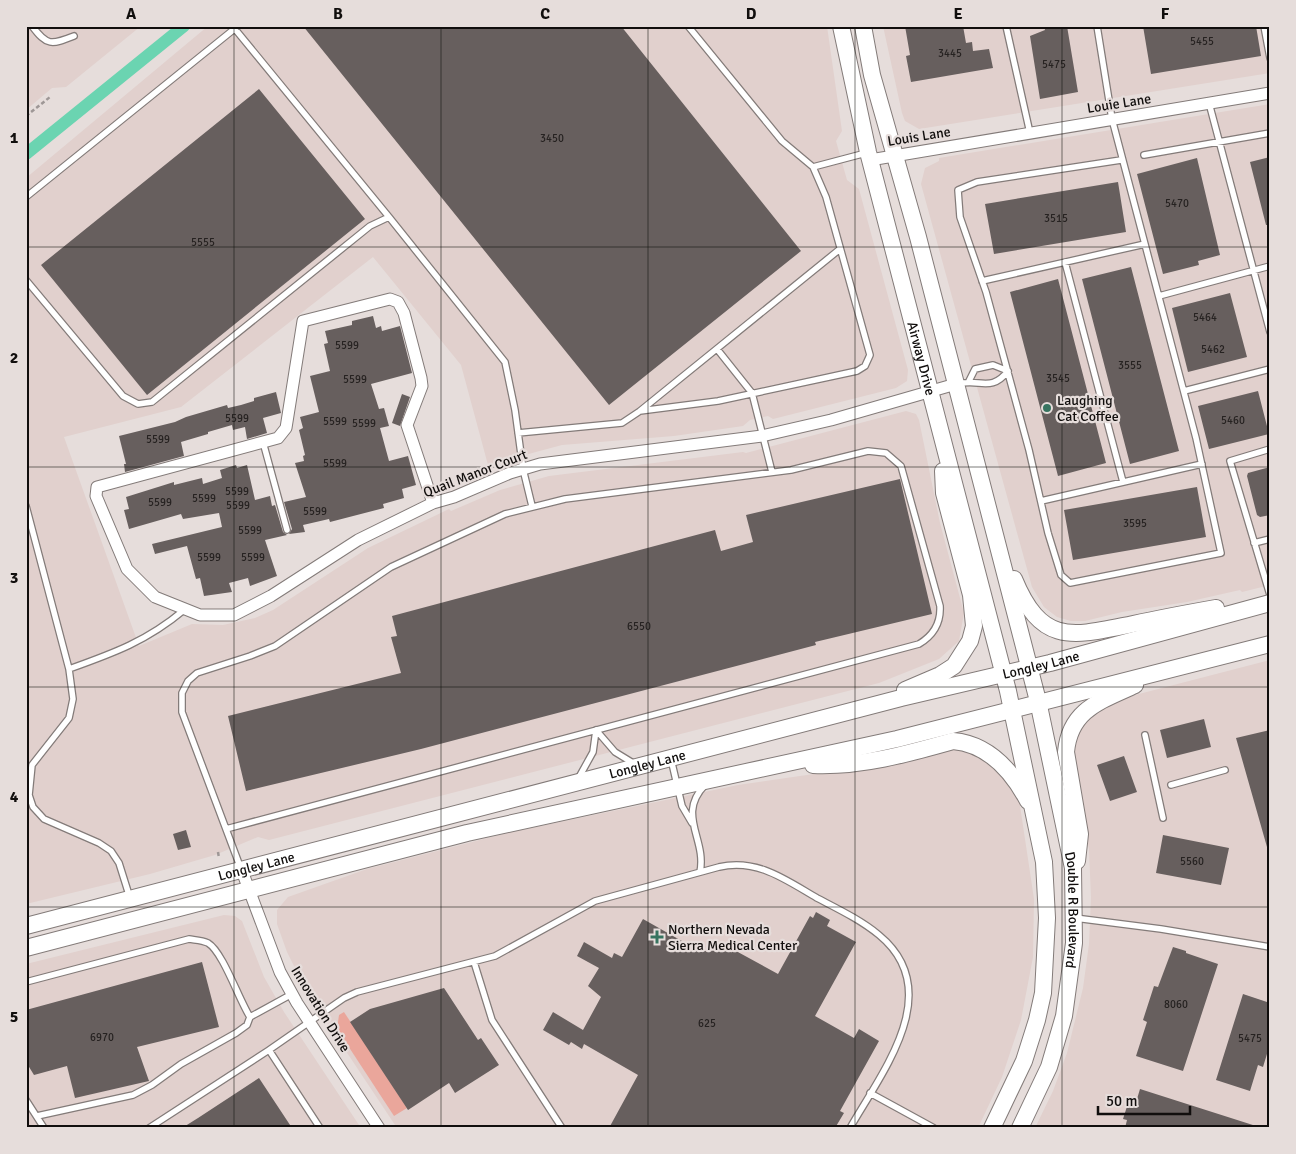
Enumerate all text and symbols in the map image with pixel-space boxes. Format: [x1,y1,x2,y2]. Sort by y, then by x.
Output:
text: A [126,4,137,24]
text: B [333,4,343,24]
text: C [540,4,550,24]
text: D [746,4,757,24]
text: E [953,4,963,24]
text: F [1161,4,1170,24]
house number: 5455 [1190,35,1214,48]
house number: 3445 [938,47,962,60]
house number: 5475 [1042,58,1066,71]
street label: Louie Lane [1086,90,1152,117]
street label: Louis Lane [886,123,952,150]
text: 1 [10,128,19,148]
house number: 3450 [540,132,564,145]
house number: 5470 [1165,197,1189,210]
house number: 3515 [1044,212,1068,225]
house number: 5555 [191,236,215,249]
house number: 5464 [1193,311,1217,324]
street label: Airway Drive [903,320,939,397]
house number: 5599 [335,339,359,352]
house number: 5462 [1201,343,1225,356]
text: 2 [10,348,18,368]
house number: 3555 [1118,359,1142,372]
house number: 3545 [1046,372,1070,385]
house number: 5599 [343,373,367,386]
place label: Laughing Cat Coffee [1057,392,1119,425]
marker: Laughing Cat Coffee [1041,402,1053,414]
house number: 5599 [225,412,249,425]
house number: 5460 [1221,414,1245,427]
house number: 5599 [323,415,347,428]
house number: 5599 [352,417,376,430]
house number: 5599 [146,433,170,446]
street label: Quail Manor Court [421,446,530,501]
house number: 5599 [323,457,347,470]
house number: 5599 [225,485,249,498]
house number: 5599 [192,492,216,505]
house number: 5599 [148,496,172,509]
house number: 5599 [226,499,250,512]
house number: 5599 [303,505,327,518]
house number: 3595 [1123,517,1147,530]
house number: 5599 [238,524,262,537]
house number: 5599 [197,551,221,564]
house number: 5599 [241,551,265,564]
text: 3 [10,568,18,588]
house number: 6550 [627,620,651,633]
street label: Longley Lane [1001,647,1081,683]
street label: Longley Lane [607,746,688,783]
text: 4 [10,787,19,807]
street label: Longley Lane [216,848,297,885]
street label: Double R Boulevard [1061,850,1082,969]
house number: 5560 [1180,855,1204,868]
place label: Northern Nevada Sierra Medical Center [668,921,798,954]
marker: Northern Nevada Sierra Medical Center [650,930,664,944]
street label: Innovation Drive [287,963,354,1055]
house number: 8060 [1164,998,1188,1011]
text: 5 [10,1007,18,1027]
house number: 625 [698,1017,716,1030]
house number: 6970 [90,1031,114,1044]
house number: 5475 [1238,1032,1262,1045]
scale bar [1098,1084,1191,1116]
text: 50 m [1106,1092,1137,1110]

